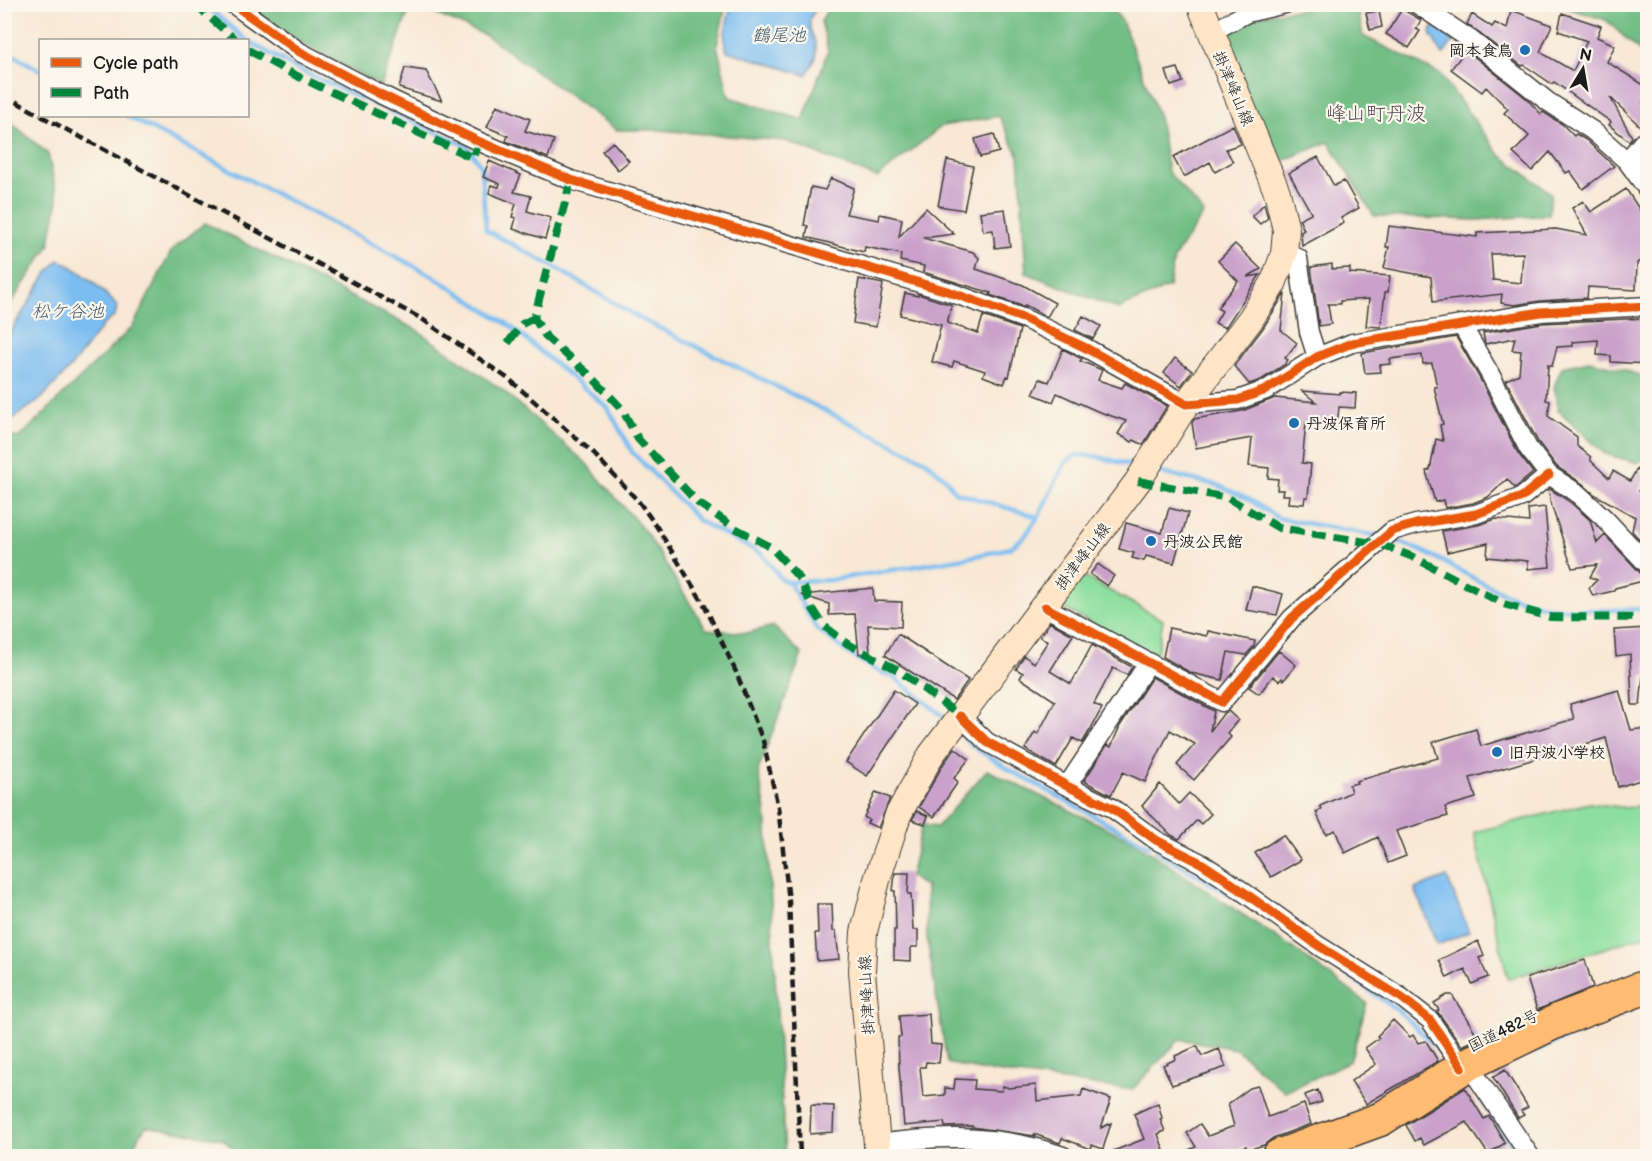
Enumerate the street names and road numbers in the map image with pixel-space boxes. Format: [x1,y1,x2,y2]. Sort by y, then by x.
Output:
street label: 掛津峰山線 [1208,48,1257,129]
street label: 掛津峰山線 [1052,519,1115,595]
street label: 掛津峰山線 [856,954,879,1035]
street label: 国道482号 [1465,1006,1542,1057]

